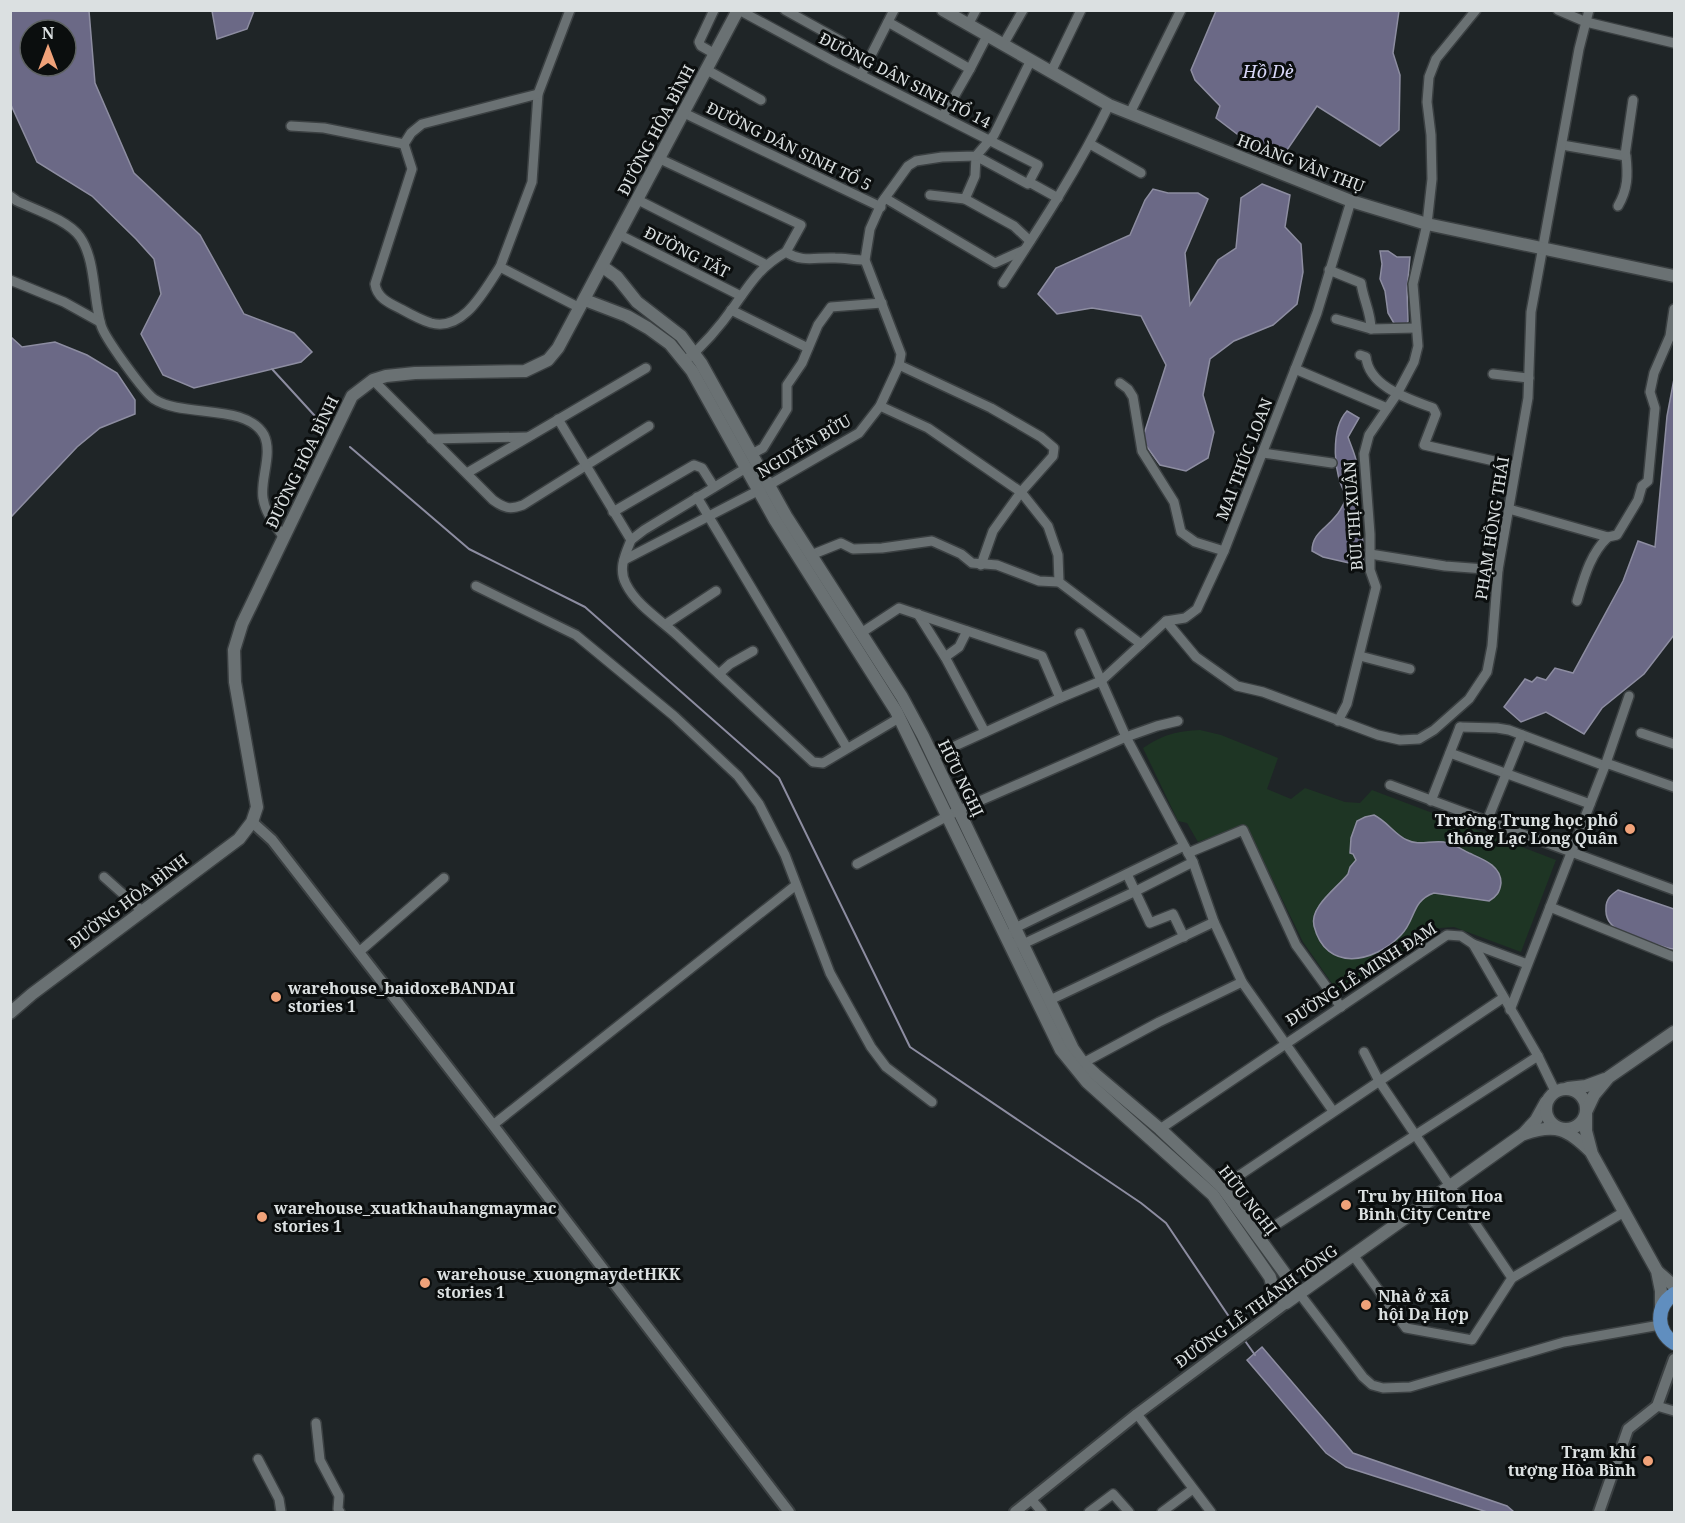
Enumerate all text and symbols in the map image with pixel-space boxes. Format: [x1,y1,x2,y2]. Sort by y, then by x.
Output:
north arrow [18,18,78,78]
text: N [42,22,55,44]
street label: ĐƯỜNG DÂN SINH TỔ 14 [815,27,995,133]
water label: Hồ Dè [1241,59,1294,83]
street label: ĐƯỜNG HÒA BÌNH [612,61,700,199]
street label: ĐƯỜNG DÂN SINH TỔ 5 [703,96,875,196]
street label: HOÀNG VĂN THỤ [1234,129,1368,198]
street label: ĐƯỜNG TẮT [641,221,734,283]
street label: ĐƯỜNG HÒA BÌNH [260,392,344,532]
street label: MAI THÚC LOAN [1211,395,1277,523]
street label: NGUYỄN BỬU [753,409,855,483]
street label: PHẠM HỒNG THÁI [1470,455,1514,601]
street label: BÙI THỊ XUÂN [1338,461,1368,571]
street label: HỮU NGHỊ [933,736,989,820]
place label: Trường Trung học phổ thông Lạc Long Quân [1435,809,1618,849]
marker: Trường Trung học phổ thông Lạc Long Quân [1623,822,1637,836]
street label: ĐƯỜNG HÒA BÌNH [64,848,193,953]
street label: ĐƯỜNG LÊ MINH ĐẠM [1281,917,1441,1031]
place label: warehouse_baidoxeBANDAI stories 1 [287,977,515,1017]
marker: warehouse_baidoxeBANDAI stories 1 [269,990,283,1004]
street label: HỮU NGHỊ [1214,1161,1282,1240]
place label: Tru by Hilton Hoa Binh City Centre [1358,1185,1504,1225]
place label: warehouse_xuatkhauhangmaymac stories 1 [273,1197,556,1237]
marker: Tru by Hilton Hoa Binh City Centre [1339,1198,1353,1212]
marker: warehouse_xuatkhauhangmaymac stories 1 [255,1210,269,1224]
street label: ĐƯỜNG LÊ THÁNH TÔNG [1170,1239,1342,1372]
place label: warehouse_xuongmaydetHKK stories 1 [436,1263,681,1303]
marker: warehouse_xuongmaydetHKK stories 1 [418,1276,432,1290]
place label: Nhà ở xã hội Dạ Hợp [1378,1285,1469,1325]
marker: Nhà ở xã hội Dạ Hợp [1359,1298,1373,1312]
place label: Trạm khí tượng Hòa Bình [1508,1441,1636,1481]
marker: Trạm khí tượng Hòa Bình [1641,1454,1655,1468]

